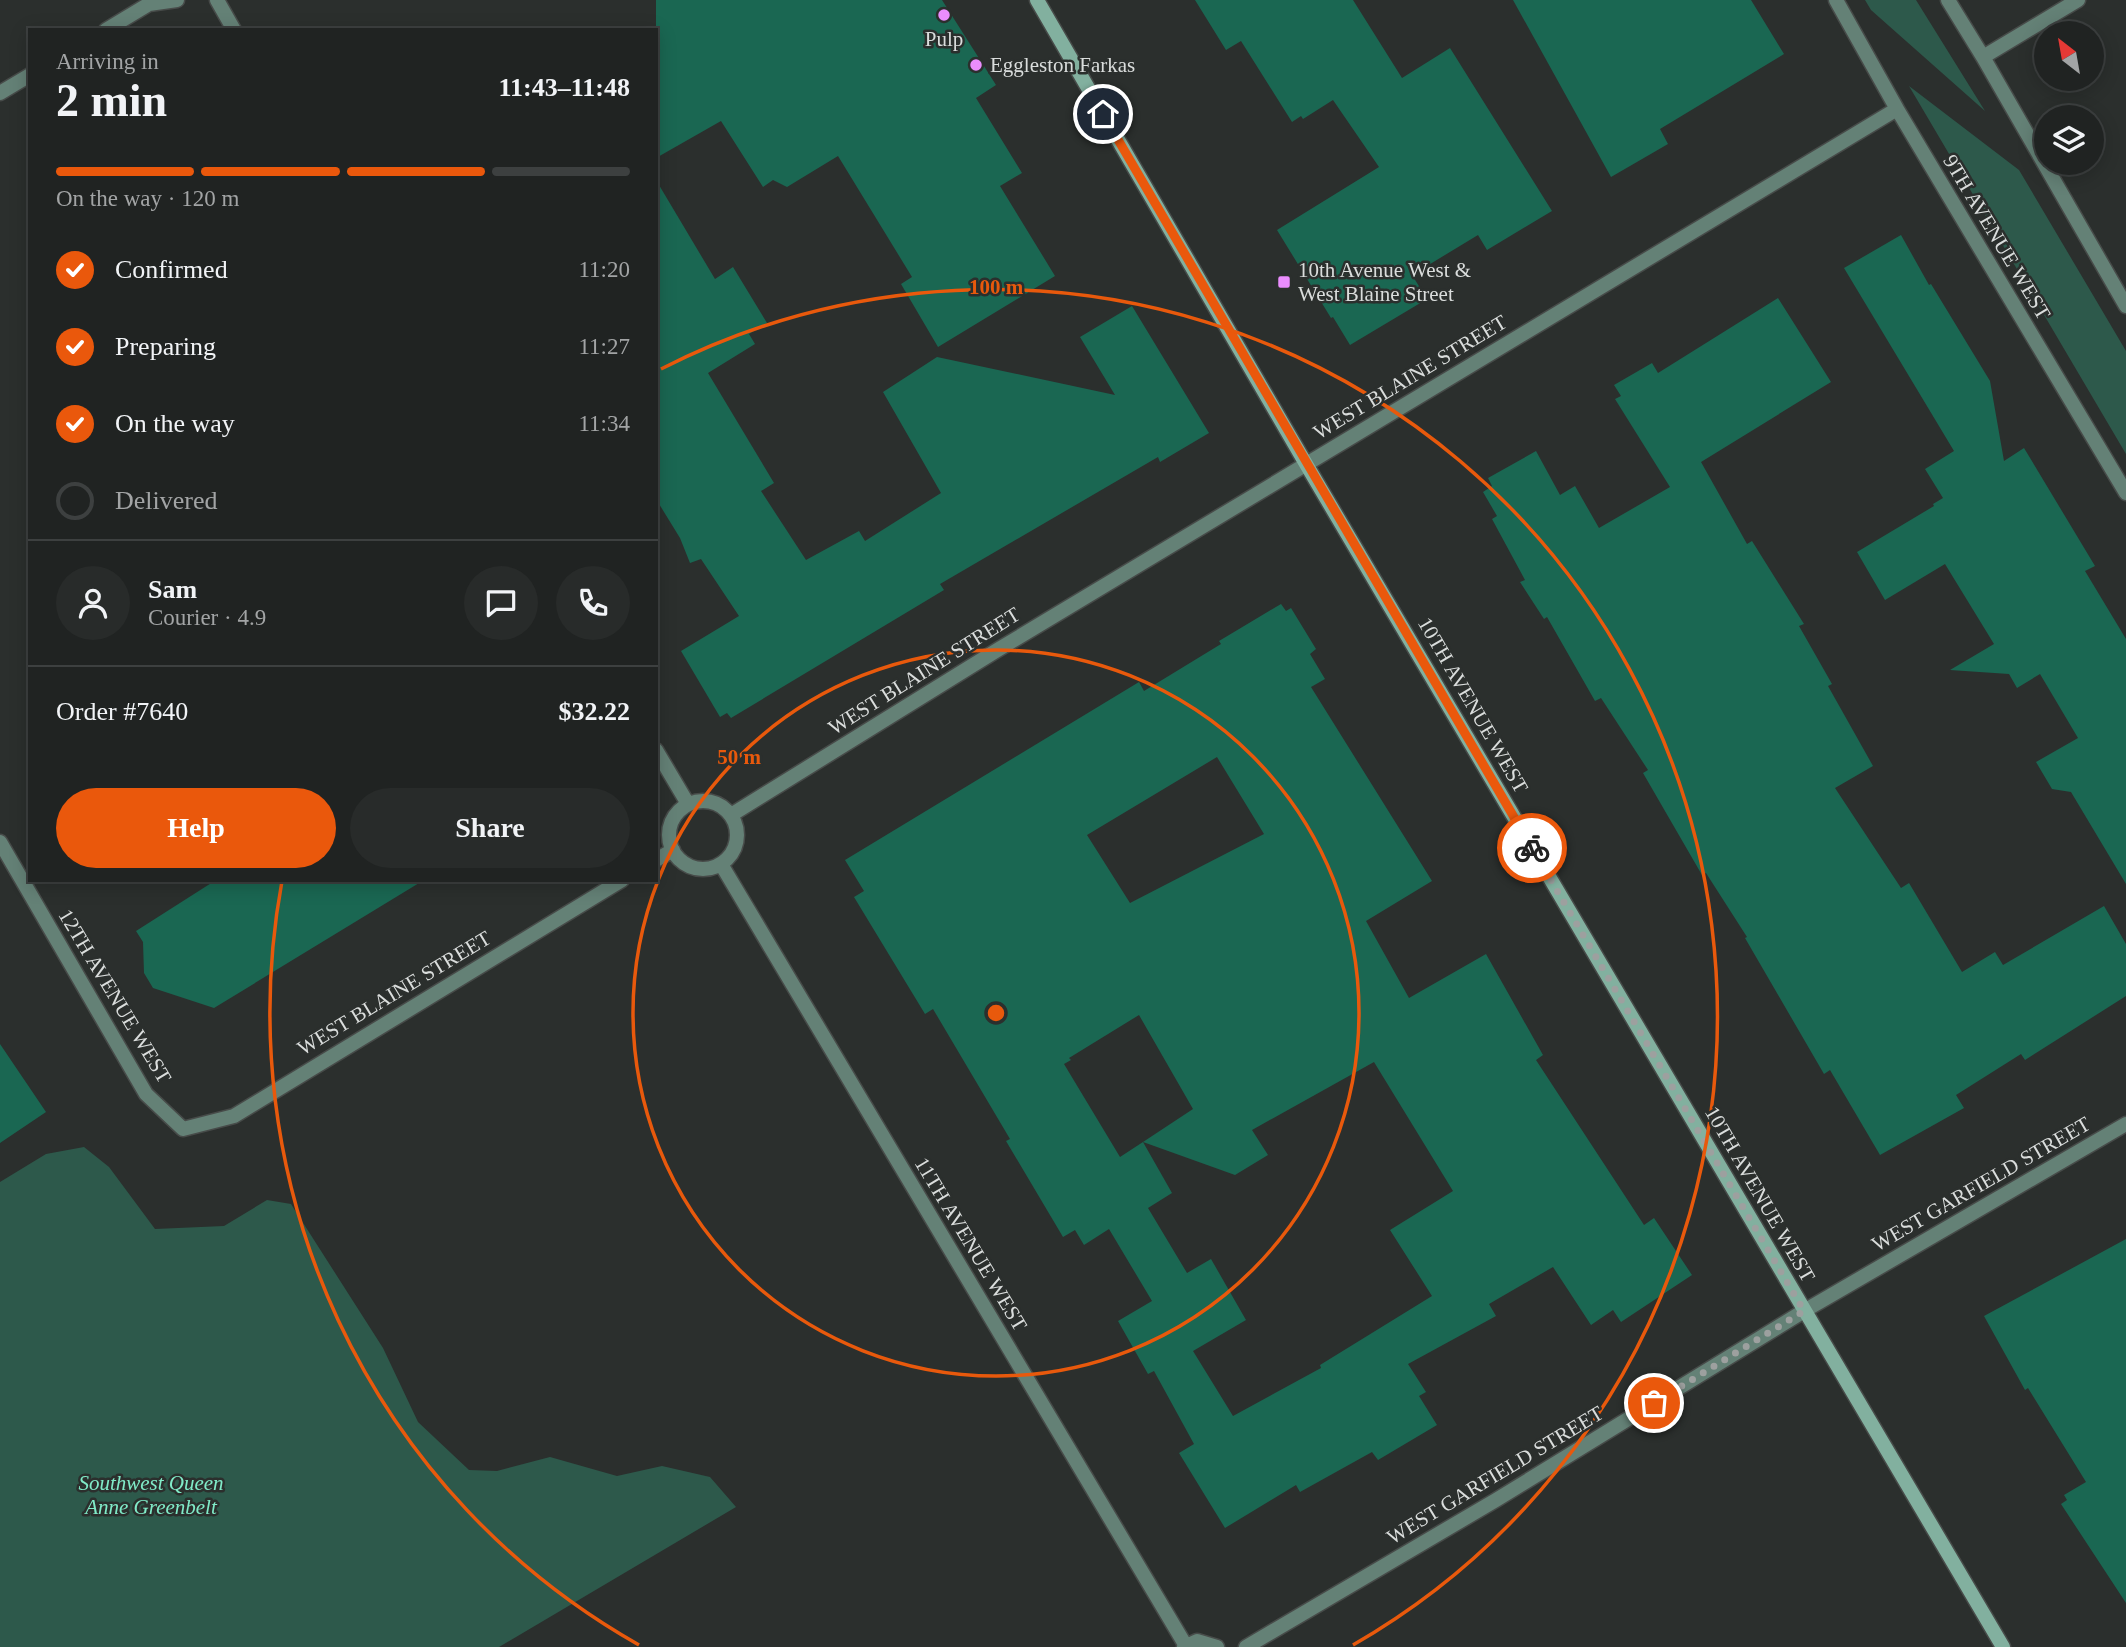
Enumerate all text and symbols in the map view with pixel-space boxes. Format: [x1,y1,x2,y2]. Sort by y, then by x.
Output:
marker: Pulp [936,7,952,23]
north arrow [2034,21,2104,91]
map controls [2034,21,2104,175]
place label: Pulp [925,27,963,51]
text: Arriving in [56,49,159,74]
place label: Eggleston Farkas [990,53,1135,77]
marker: Eggleston Farkas [968,57,984,73]
text: 11:43–11:48 [499,73,630,102]
text: 2 min [56,75,167,126]
pin [1073,84,1133,144]
icon: home [1084,95,1122,133]
button: layers [2034,105,2104,175]
street label: 9TH AVENUE WEST [1938,150,2056,324]
text: On the way · 120 m [56,186,239,211]
icon: check [56,251,94,289]
text: Confirmed [115,255,228,284]
text: 11:20 [578,257,630,282]
place label: 10th Avenue West & West Blaine Street [1298,258,1471,306]
marker: 10th Avenue West & West Blaine Street [1276,274,1292,290]
text: 100 m [969,275,1024,299]
street label: WEST BLAINE STREET [1309,310,1511,444]
icon: check [56,328,94,366]
text: Preparing [115,332,216,361]
text: 11:27 [578,334,630,359]
icon: check [56,405,94,443]
text: On the way [115,409,235,438]
text: 11:34 [578,411,630,436]
text: Delivered [115,486,218,515]
button: person [56,566,130,640]
button: chat [464,566,538,640]
button: phone [556,566,630,640]
text: Sam [148,575,197,604]
street label: WEST BLAINE STREET [824,602,1024,740]
text: Courier · 4.9 [148,605,266,630]
street label: 10TH AVENUE WEST [1413,613,1533,797]
text: Order #7640 [56,697,188,726]
text: $32.22 [559,697,630,726]
text: 50 m [717,745,761,769]
button: Help [56,788,336,868]
button: Share [350,788,630,868]
courier [1497,813,1567,883]
icon: bike [1513,829,1551,867]
street label: 12TH AVENUE WEST [54,905,177,1087]
street label: WEST BLAINE STREET [293,926,495,1060]
centre of rings [984,1001,1008,1025]
street label: 10TH AVENUE WEST [1700,1102,1820,1286]
street label: WEST GARFIELD STREET [1868,1111,2095,1256]
street label: 11TH AVENUE WEST [910,1153,1032,1335]
pin [1624,1373,1684,1433]
icon: bag [1635,1384,1673,1422]
street label: WEST GARFIELD STREET [1382,1401,1608,1549]
park label: Southwest Queen Anne Greenbelt [78,1471,224,1519]

